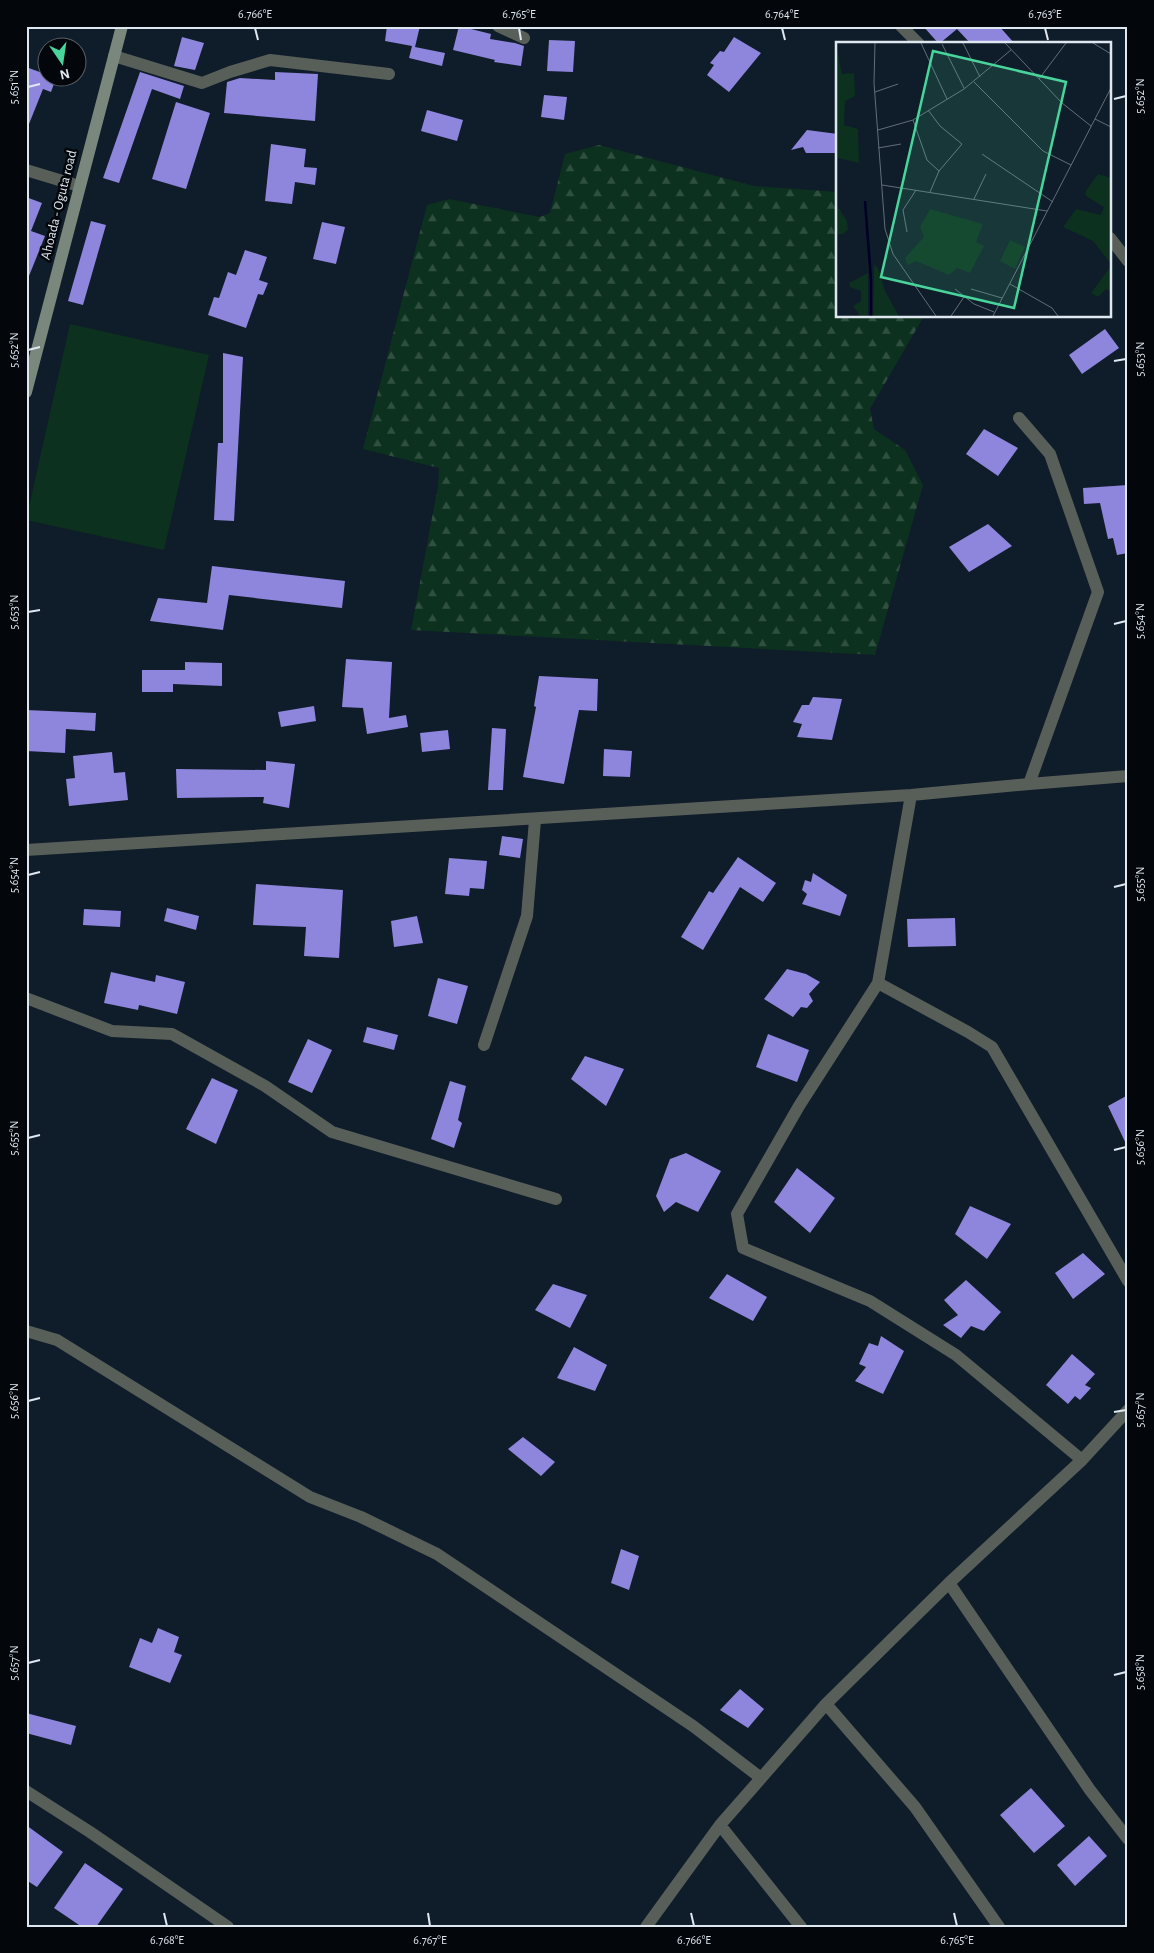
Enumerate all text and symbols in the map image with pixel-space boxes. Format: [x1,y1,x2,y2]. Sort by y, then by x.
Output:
text: 6.766°E [238,8,272,20]
text: 6.765°E [502,8,536,20]
text: 6.764°E [765,8,799,20]
text: 6.763°E [1028,8,1062,20]
north arrow [38,38,88,88]
inset map [836,42,1112,318]
text: N [58,66,71,82]
text: 5.651°N [8,70,20,104]
text: 5.652°N [1134,78,1146,114]
street label: Ahoada - Oguta road [39,149,79,261]
text: 5.652°N [8,332,20,368]
text: 5.653°N [1134,341,1146,377]
text: 5.653°N [8,594,20,630]
text: 5.654°N [1134,603,1146,639]
text: 5.654°N [8,857,20,893]
text: 5.655°N [1134,866,1146,902]
text: 5.655°N [8,1120,20,1156]
text: 5.656°N [1134,1129,1146,1165]
text: 5.656°N [8,1383,20,1419]
text: 5.657°N [1134,1392,1146,1428]
text: 5.657°N [8,1645,20,1681]
text: 5.658°N [1134,1654,1146,1690]
text: 6.768°E [150,1934,184,1946]
text: 6.767°E [413,1934,447,1946]
text: 6.766°E [677,1934,711,1946]
text: 6.765°E [940,1934,974,1946]

